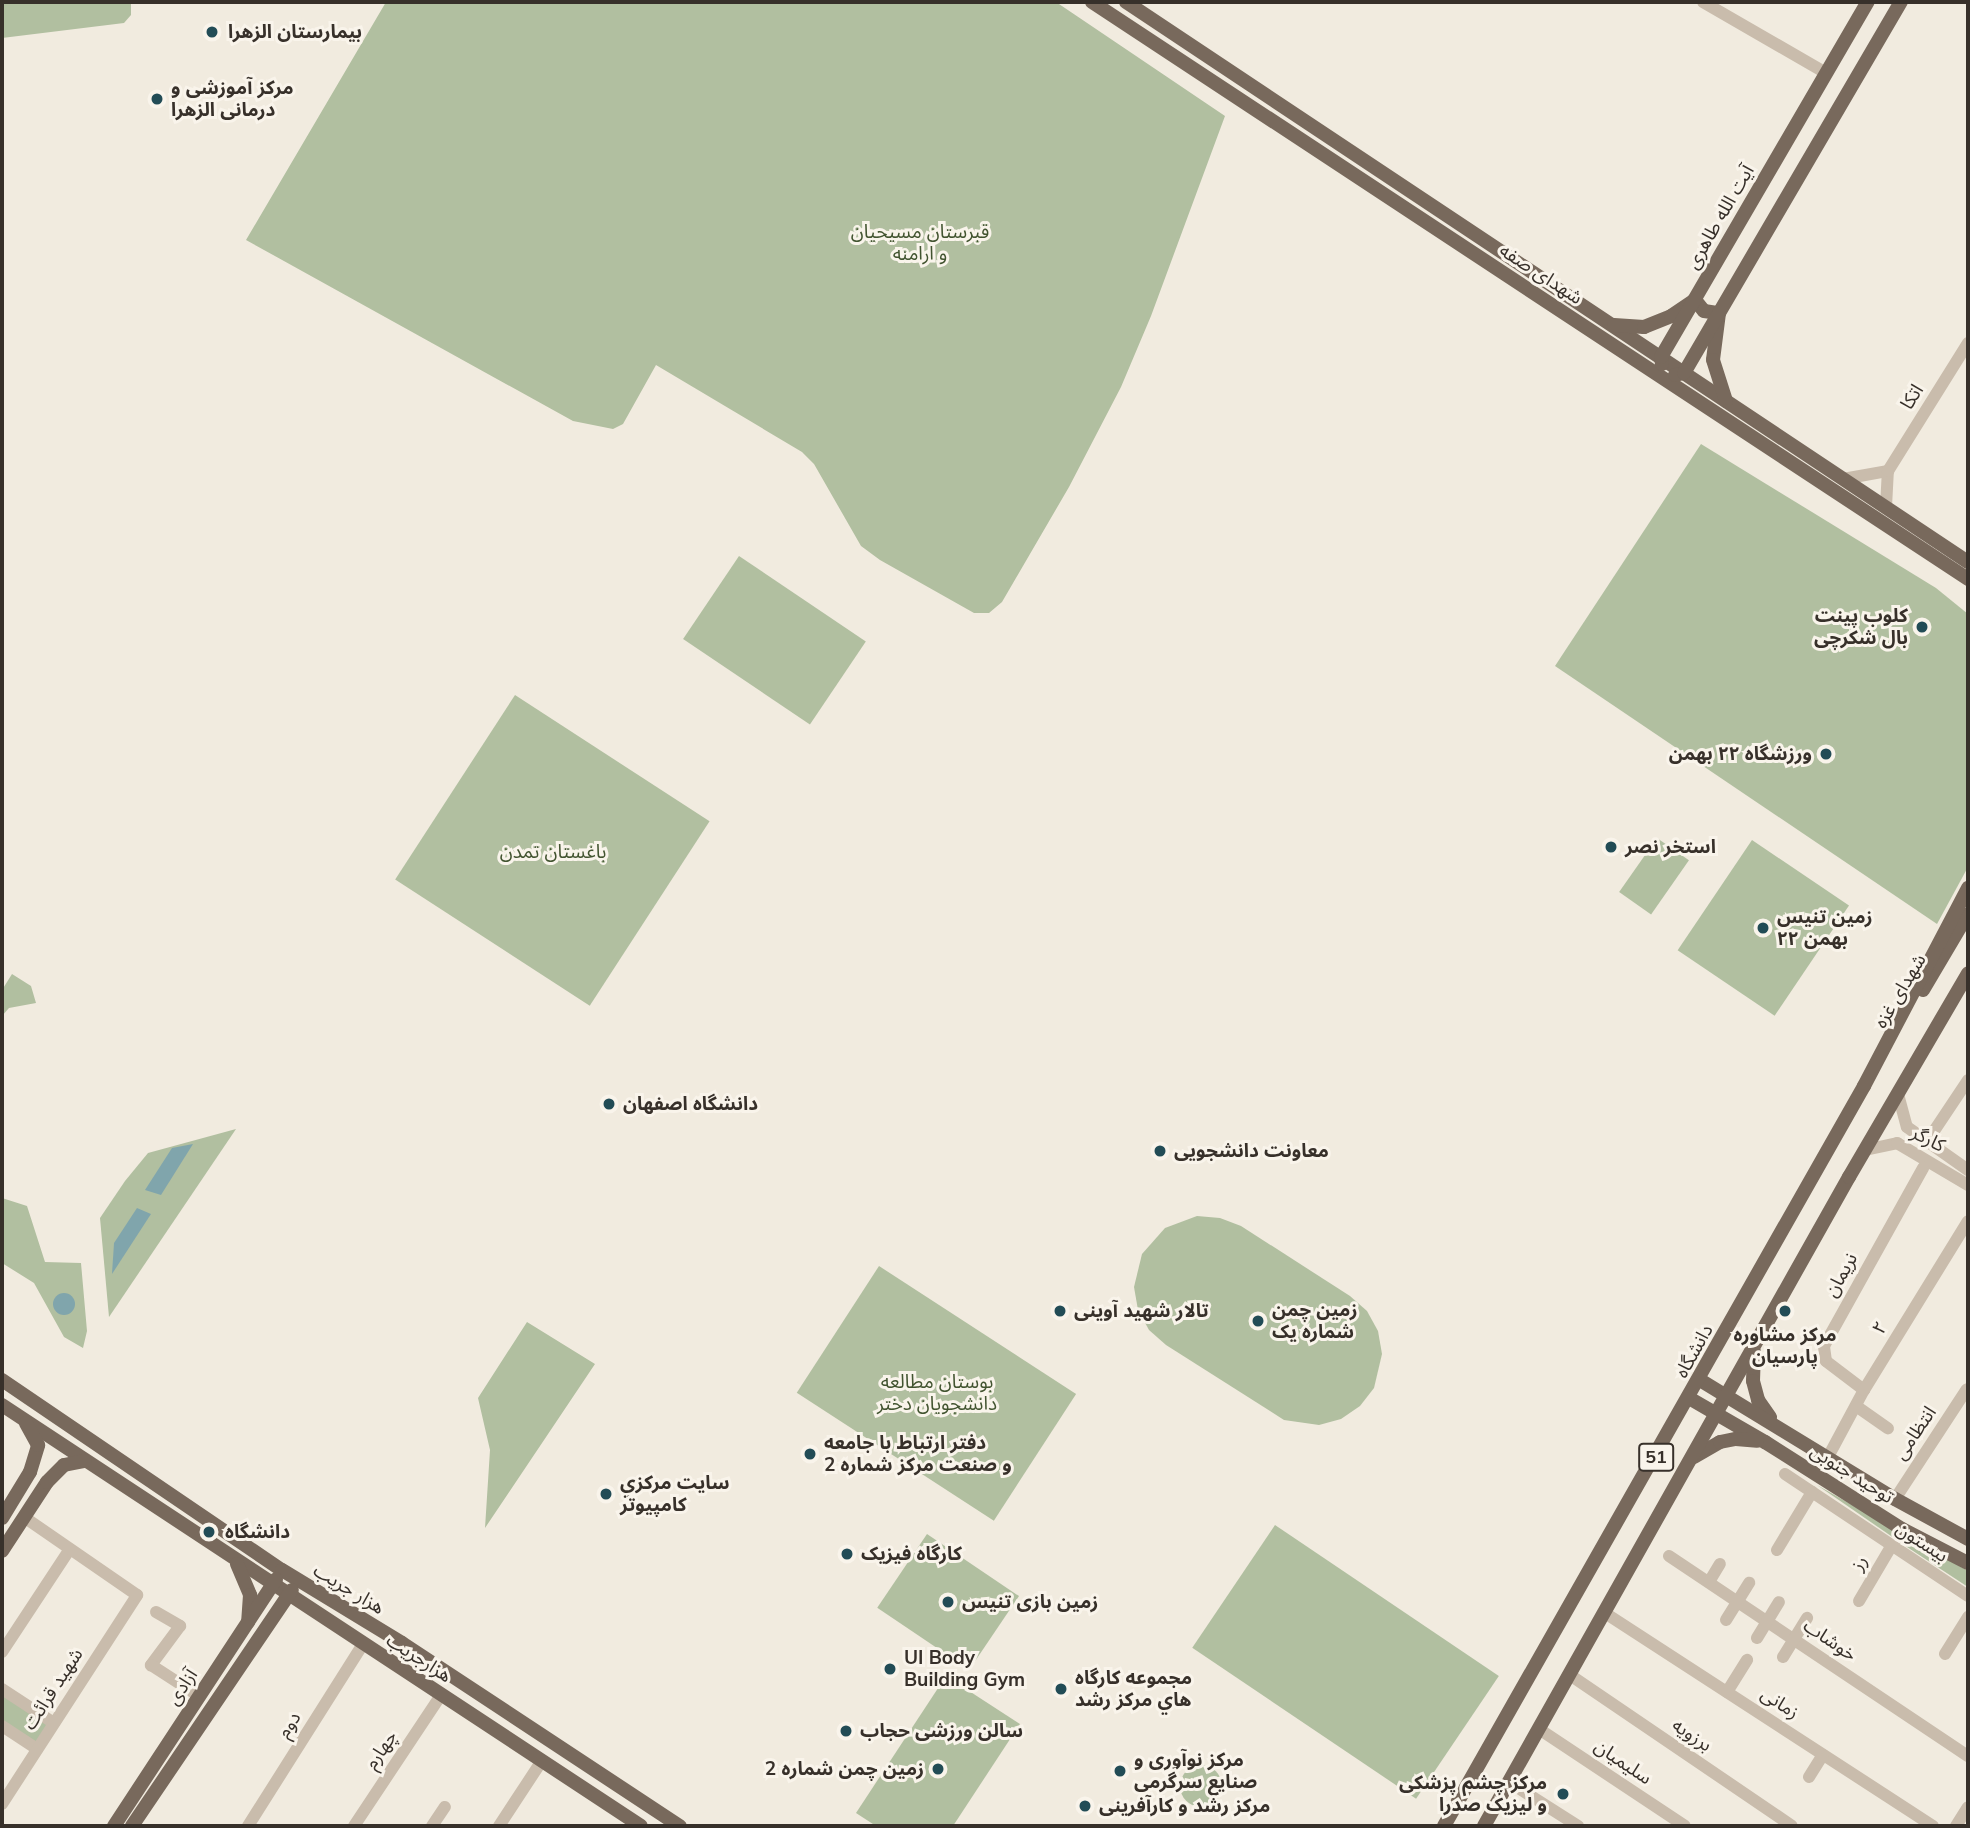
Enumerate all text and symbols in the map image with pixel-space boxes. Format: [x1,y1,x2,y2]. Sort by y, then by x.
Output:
place label: بیمارستان الزهرا [228,21,362,43]
marker: بیمارستان الزهرا [202,22,222,42]
place label: مرکز آموزشی و درمانی الزهرا [171,77,294,121]
marker: مرکز آموزشی و درمانی الزهرا [149,91,165,107]
street label: آیت الله طاهری [1681,161,1759,273]
park label: قبرستان مسیحیان و ارامنه [851,221,989,265]
street label: شهدای صفه [1495,239,1587,309]
street label: اتکا [1896,380,1928,414]
place label: کلوب پینت بال شکرچی [1814,605,1908,649]
marker: کلوب پینت بال شکرچی [1914,619,1930,635]
place label: ورزشگاه ۲۲ بهمن [1669,743,1812,765]
marker: ورزشگاه ۲۲ بهمن [1818,746,1834,762]
place label: استخر نصر [1625,836,1716,858]
marker: استخر نصر [1603,839,1619,855]
park label: باغستان تمدن [500,841,606,863]
place label: زمین تنیس ۲۲ بهمن [1777,906,1873,950]
marker: زمین تنیس ۲۲ بهمن [1755,920,1771,936]
street label: شهدای غزه [1869,950,1931,1032]
place label: دانشگاه اصفهان [623,1093,758,1115]
marker: دانشگاه اصفهان [601,1096,617,1112]
street label: کارگر [1907,1121,1949,1157]
place label: معاونت دانشجویی [1174,1140,1329,1162]
marker: معاونت دانشجویی [1152,1143,1168,1159]
street label: نریمان [1820,1249,1862,1301]
place label: زمین چمن شماره یک [1272,1299,1357,1343]
place label: تالار شهید آوینی [1074,1300,1209,1322]
marker: مرکز مشاوره پارسیان [1775,1301,1795,1321]
marker: تالار شهید آوینی [1052,1303,1068,1319]
marker: زمین چمن شماره یک [1250,1313,1266,1329]
street label: ۲ [1867,1317,1893,1339]
street label: دانشگاه [1670,1320,1718,1382]
place label: مرکز مشاوره پارسیان [1733,1324,1837,1368]
park label: بوستان مطالعه دانشجویان دختر [877,1371,997,1415]
street label: انتظامی [1889,1402,1941,1464]
place label: دفتر ارتباط با جامعه و صنعت مرکز شماره 2 [824,1432,1012,1476]
street label: توحید جنوبی [1806,1439,1898,1509]
road number: 51 [1637,1442,1675,1472]
marker: دفتر ارتباط با جامعه و صنعت مرکز شماره 2 [802,1446,818,1462]
place label: سايت مرکزي کامپيوتر [620,1472,729,1516]
marker: سايت مرکزي کامپيوتر [598,1486,614,1502]
street label: بیستون [1892,1517,1952,1567]
place label: دانشگاه [225,1521,290,1543]
marker: دانشگاه [199,1522,219,1542]
place label: کارگاه فیزیک [861,1543,962,1565]
marker: کارگاه فیزیک [839,1546,855,1562]
street label: رز [1846,1551,1872,1575]
street label: هزار جریب [309,1559,389,1619]
place label: زمین بازی تنیس [962,1591,1098,1613]
marker: زمین بازی تنیس [940,1594,956,1610]
street label: خوشاب [1799,1614,1861,1666]
street label: هزارجریب [382,1628,456,1688]
street label: شهید قرائت [18,1644,88,1734]
place label: UI Body Building Gym [904,1647,1025,1691]
marker: UI Body Building Gym [882,1661,898,1677]
street label: آزادی [162,1664,202,1710]
place label: مجموعه کارگاه هاي مرکز رشد [1075,1667,1192,1711]
marker: مجموعه کارگاه هاي مرکز رشد [1053,1681,1069,1697]
street label: زمانی [1757,1682,1803,1724]
street label: دوم [272,1708,306,1742]
street label: برزویه [1668,1714,1716,1756]
place label: سالن ورزشی حجاب [860,1720,1023,1742]
marker: سالن ورزشی حجاب [838,1723,854,1739]
street label: چهارم [360,1726,402,1774]
street label: سلیمیان [1590,1735,1656,1789]
place label: مرکز نوآوری و صنایع سرگرمی [1134,1749,1257,1793]
place label: زمین چمن شماره 2 [765,1758,924,1780]
marker: زمین چمن شماره 2 [930,1761,946,1777]
marker: مرکز نوآوری و صنایع سرگرمی [1112,1763,1128,1779]
place label: مرکز چشم پزشکی و لیزیک صدرا [1399,1772,1547,1816]
marker: مرکز چشم پزشکی و لیزیک صدرا [1553,1784,1573,1804]
place label: مرکز رشد و کارآفرینی [1099,1795,1270,1817]
marker: مرکز رشد و کارآفرینی [1077,1798,1093,1814]

